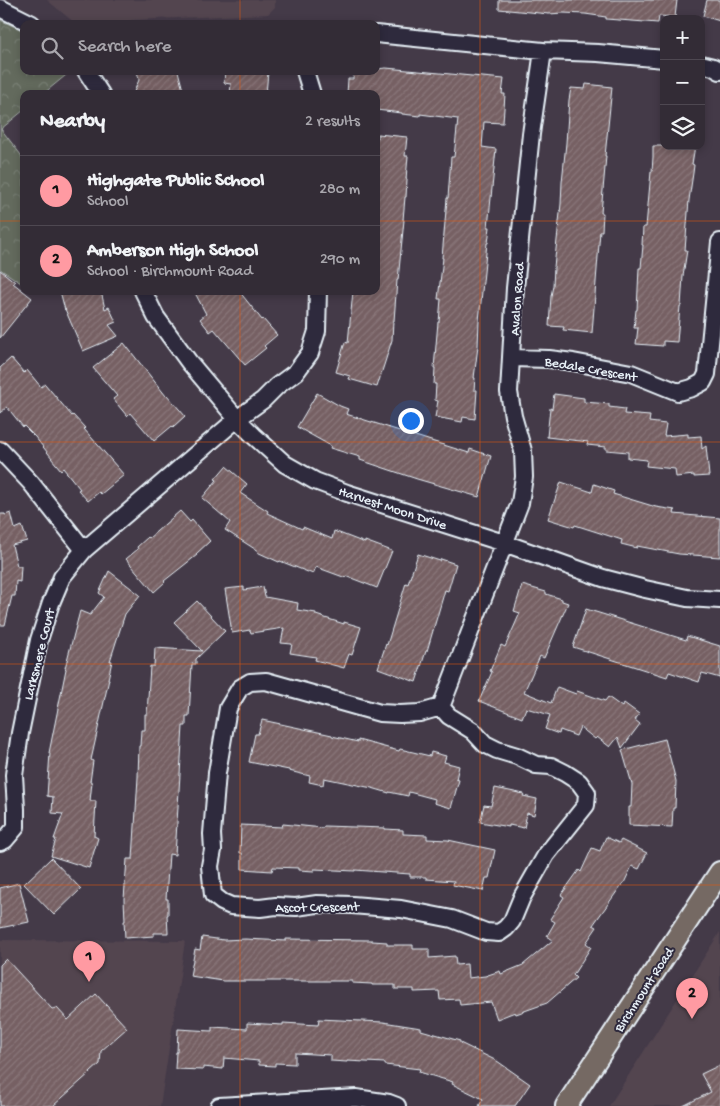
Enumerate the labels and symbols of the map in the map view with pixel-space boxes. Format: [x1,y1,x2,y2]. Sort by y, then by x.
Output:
street label: Avalon Road [507,260,530,336]
street label: Bedale Crescent [542,354,639,387]
your location [398,408,424,434]
street label: Harvest Moon Drive [336,484,449,535]
street label: Larksmere Court [21,606,60,702]
street label: Ascot Crescent [275,899,360,918]
pin: 1 [73,941,105,982]
street label: Birchmount Road [611,943,680,1037]
pin: 2 [676,978,708,1019]

